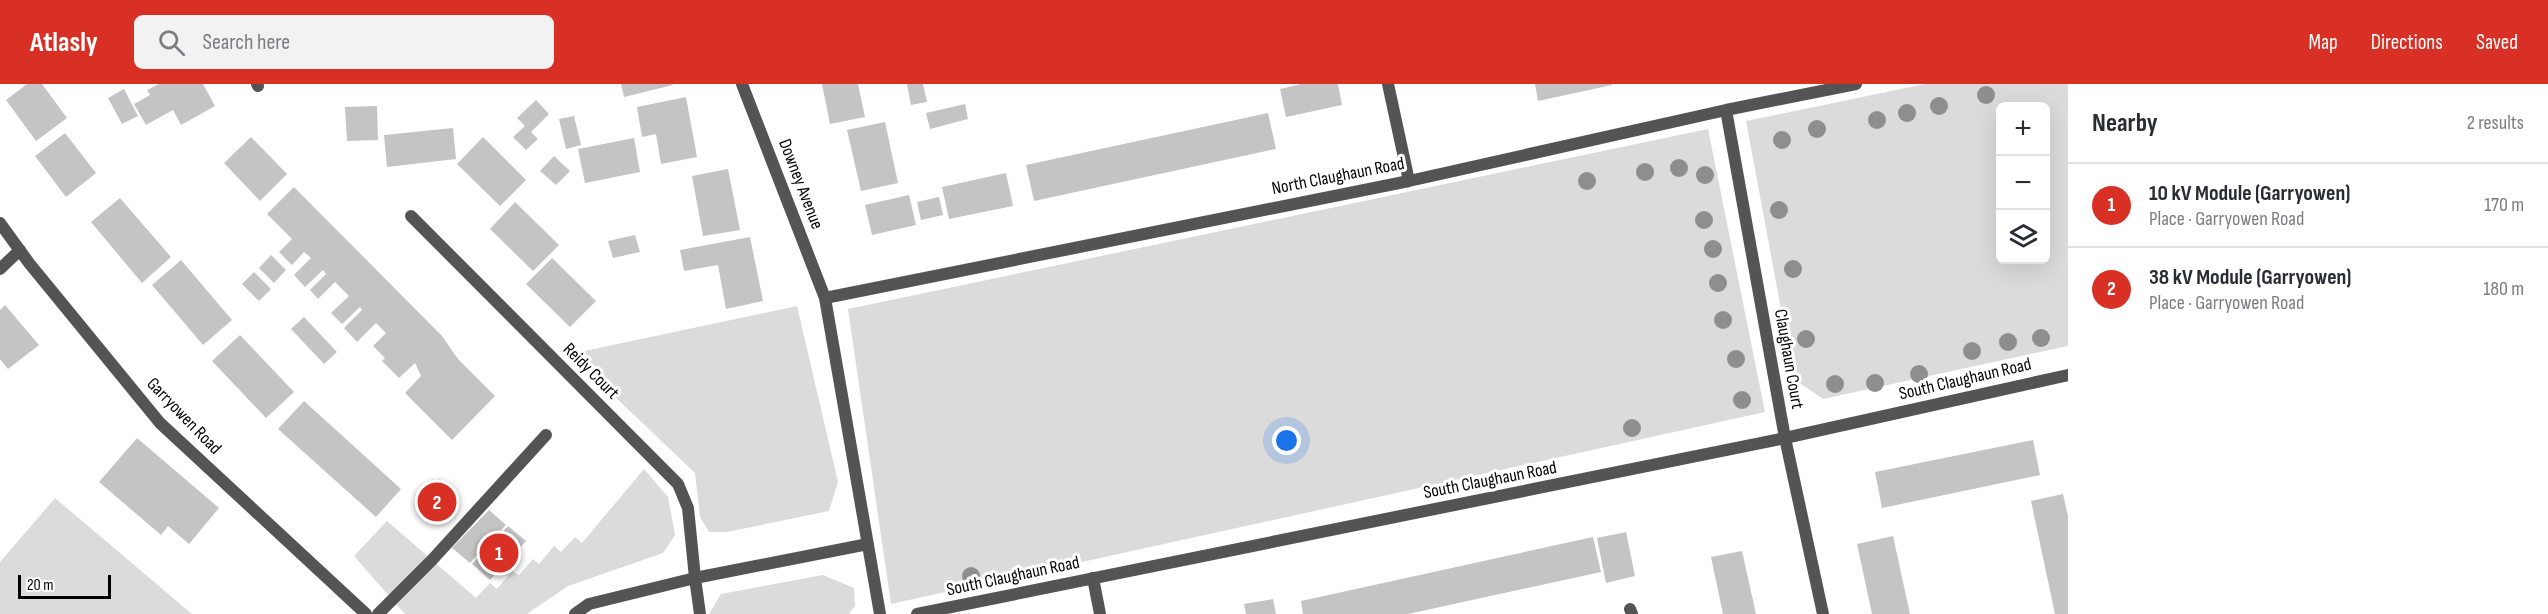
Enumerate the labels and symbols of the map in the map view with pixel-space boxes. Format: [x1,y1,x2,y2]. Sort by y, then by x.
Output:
street label: Downey Avenue [774,136,828,232]
street label: North Claughaun Road [1270,153,1406,199]
street label: Claughaun Court [1770,308,1808,411]
street label: Reidy Court [559,339,624,404]
street label: South Claughaun Road [1897,354,2033,404]
street label: Garryowen Road [142,373,226,459]
your location [1272,426,1301,455]
street label: South Claughaun Road [1422,457,1558,503]
pin: 2 [418,480,456,524]
pin: 1 [480,530,518,576]
street label: South Claughaun Road [945,552,1081,600]
scale bar [18,572,111,600]

